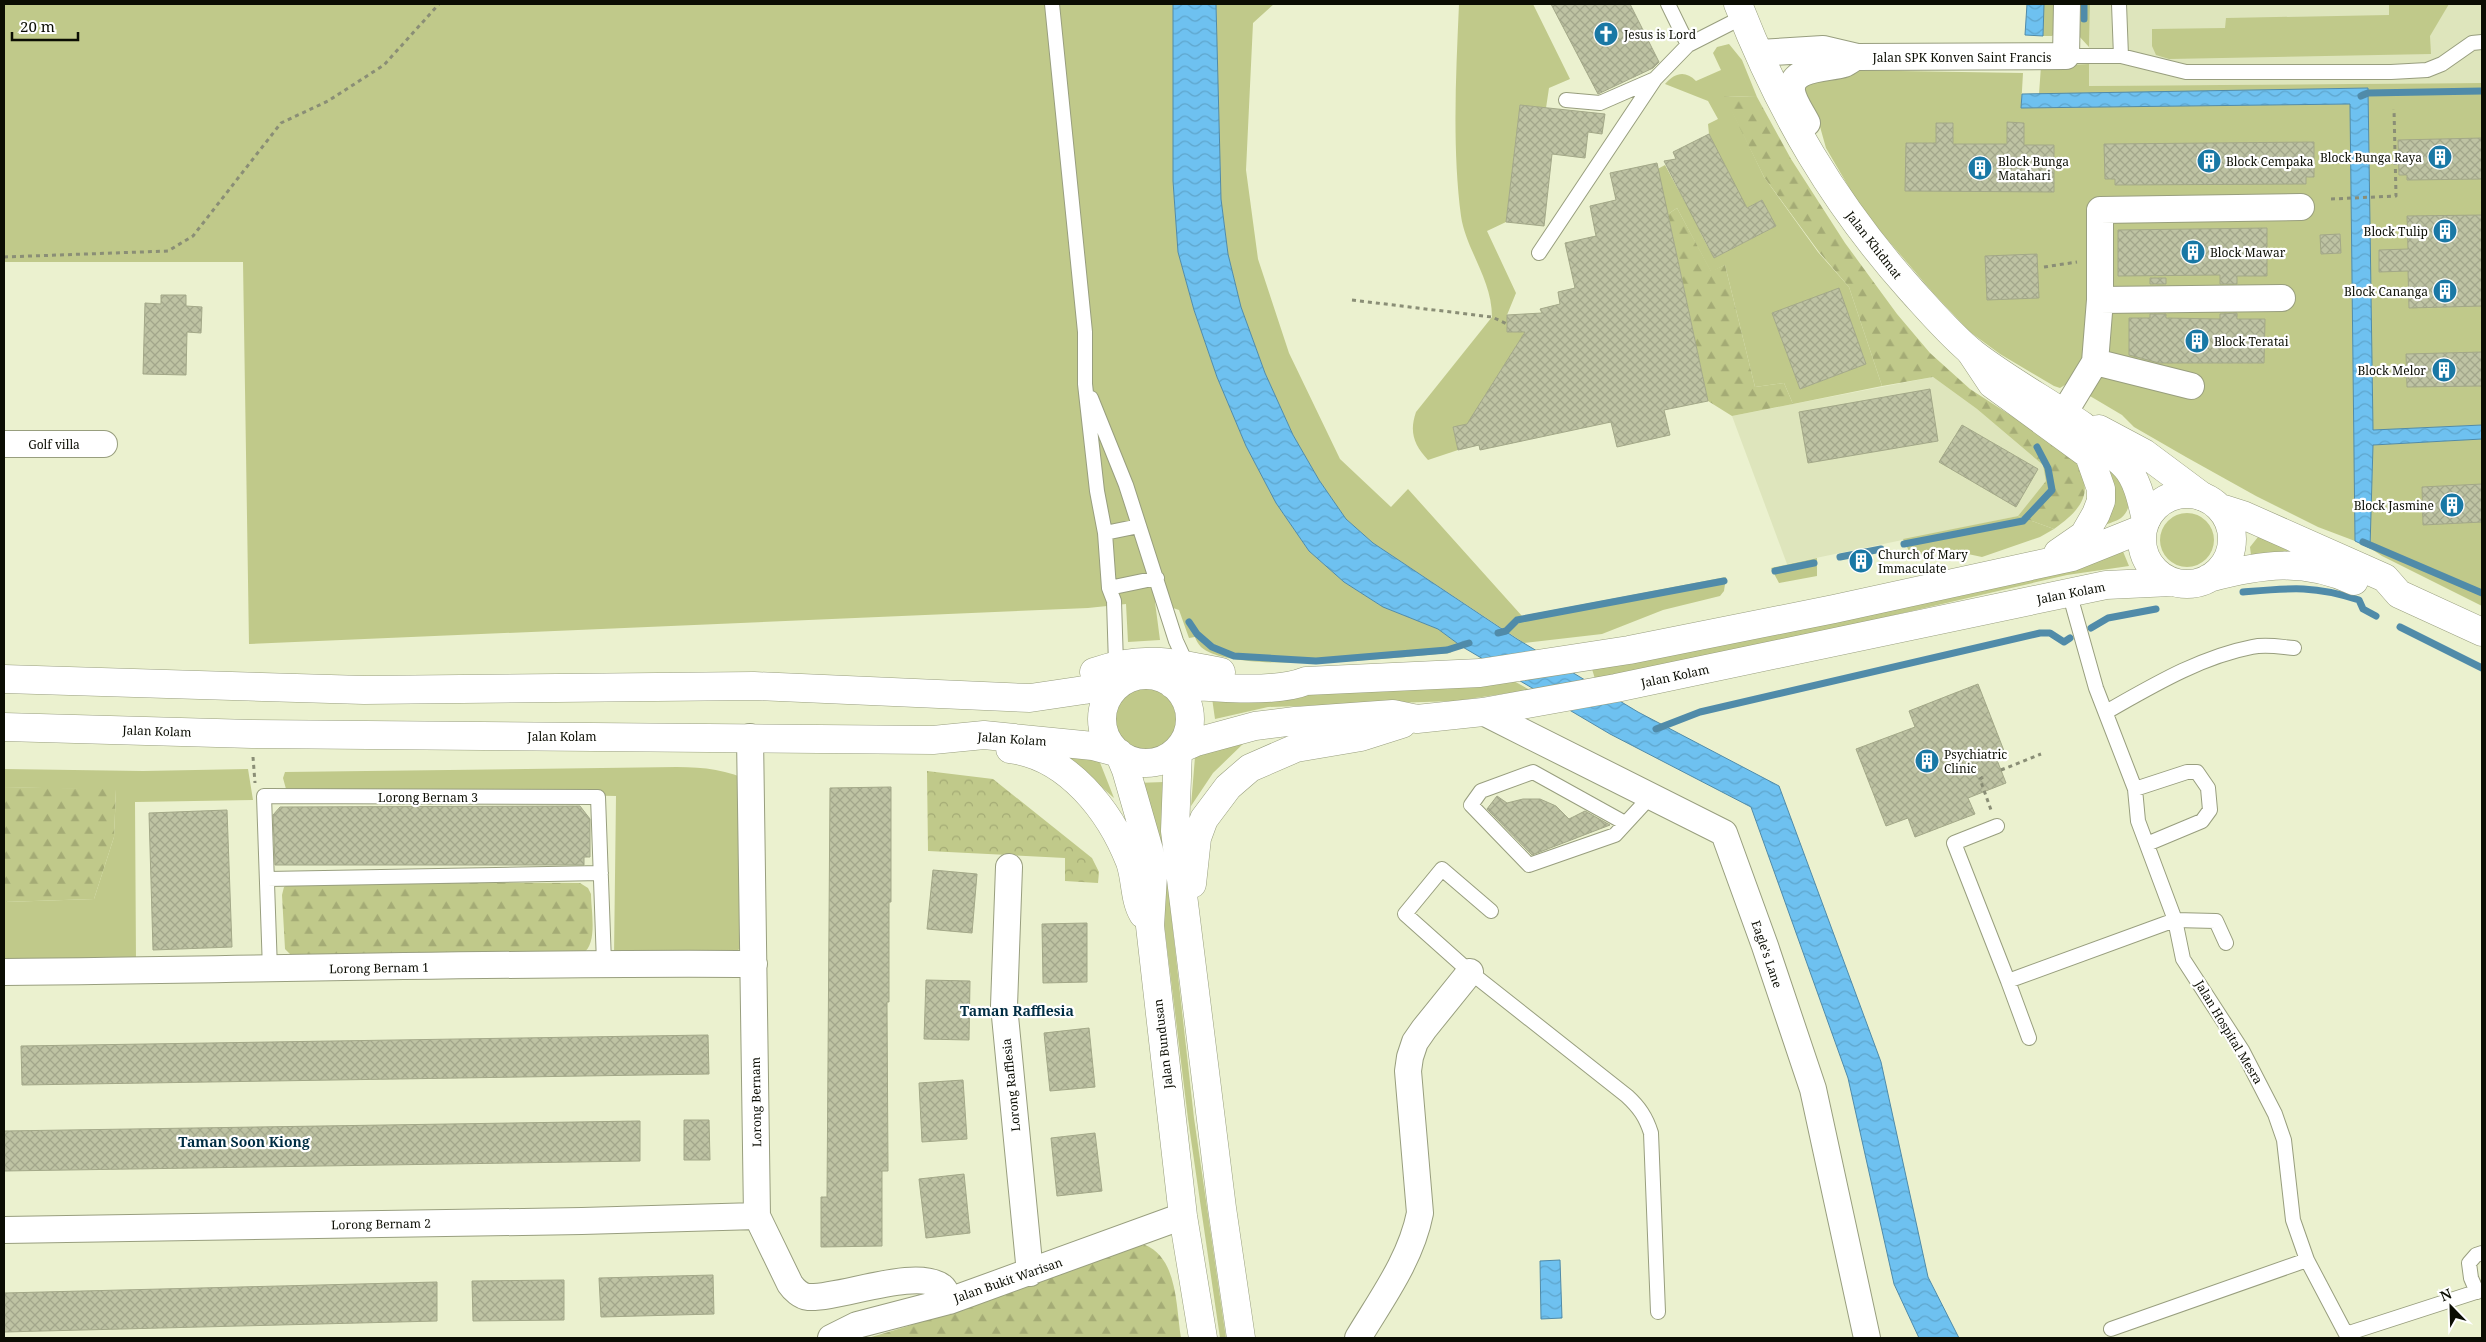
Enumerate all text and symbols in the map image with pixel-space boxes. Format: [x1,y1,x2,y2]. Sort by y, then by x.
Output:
scale bar [12,10,79,42]
text: 20 m [20,16,55,36]
church icon: Jesus is Lord [1593,21,1619,47]
place label: Jesus is Lord [1623,26,1697,43]
street label: Jalan SPK Konven Saint Francis [1871,49,2052,66]
building icon: Block Bunga Raya [2427,144,2453,170]
building icon: Block Cempaka [2196,148,2222,174]
place label: Block Bunga Raya [2320,149,2422,166]
place label: Block Bunga Matahari [1998,153,2069,184]
place label: Block Cempaka [2226,153,2314,170]
building icon: Block Bunga Matahari [1967,155,1993,181]
street label: Jalan Khidmat [1841,207,1906,283]
building icon: Block Tulip [2432,218,2458,244]
place label: Block Tulip [2364,223,2428,240]
building icon: Block Mawar [2180,239,2206,265]
place label: Block Mawar [2210,244,2286,261]
building icon: Block Cananga [2432,278,2458,304]
place label: Block Cananga [2344,283,2428,300]
building icon: Block Teratai [2184,328,2210,354]
place label: Block Teratai [2214,333,2289,350]
building icon: Block Melor [2431,357,2457,383]
place label: Block Melor [2357,362,2426,379]
street label: Golf villa [28,436,80,453]
building icon: Block Jasmine [2439,492,2465,518]
place label: Block Jasmine [2354,497,2434,514]
place label: Church of Mary Immaculate [1878,546,1968,577]
building icon: Church of Mary Immaculate [1848,548,1874,574]
street label: Jalan Kolam [2034,578,2107,608]
street label: Jalan Kolam [1638,660,1711,692]
street label: Jalan Kolam [121,721,192,741]
street label: Jalan Kolam [526,728,597,745]
street label: Jalan Kolam [976,728,1047,750]
place label: Psychiatric Clinic [1944,746,2007,777]
building icon: Psychiatric Clinic [1914,748,1940,774]
street label: Lorong Bernam 3 [378,789,478,806]
street label: Eagle's Lane [1748,918,1786,990]
street label: Lorong Bernam 1 [329,959,429,977]
street label: Jalan Hospital Mesra [2191,976,2267,1087]
street label: Jalan Bundusan [1149,998,1177,1091]
district label: Taman Rafflesia [960,1001,1074,1020]
street label: Lorong Rafflesia [998,1037,1024,1132]
street label: Lorong Bernam [747,1057,765,1147]
district label: Taman Soon Kiong [178,1132,310,1151]
street label: Lorong Bernam 2 [331,1215,431,1233]
street label: Jalan Bukit Warisan [950,1253,1065,1307]
north arrow [2426,1282,2476,1332]
text: N [2437,1284,2455,1305]

